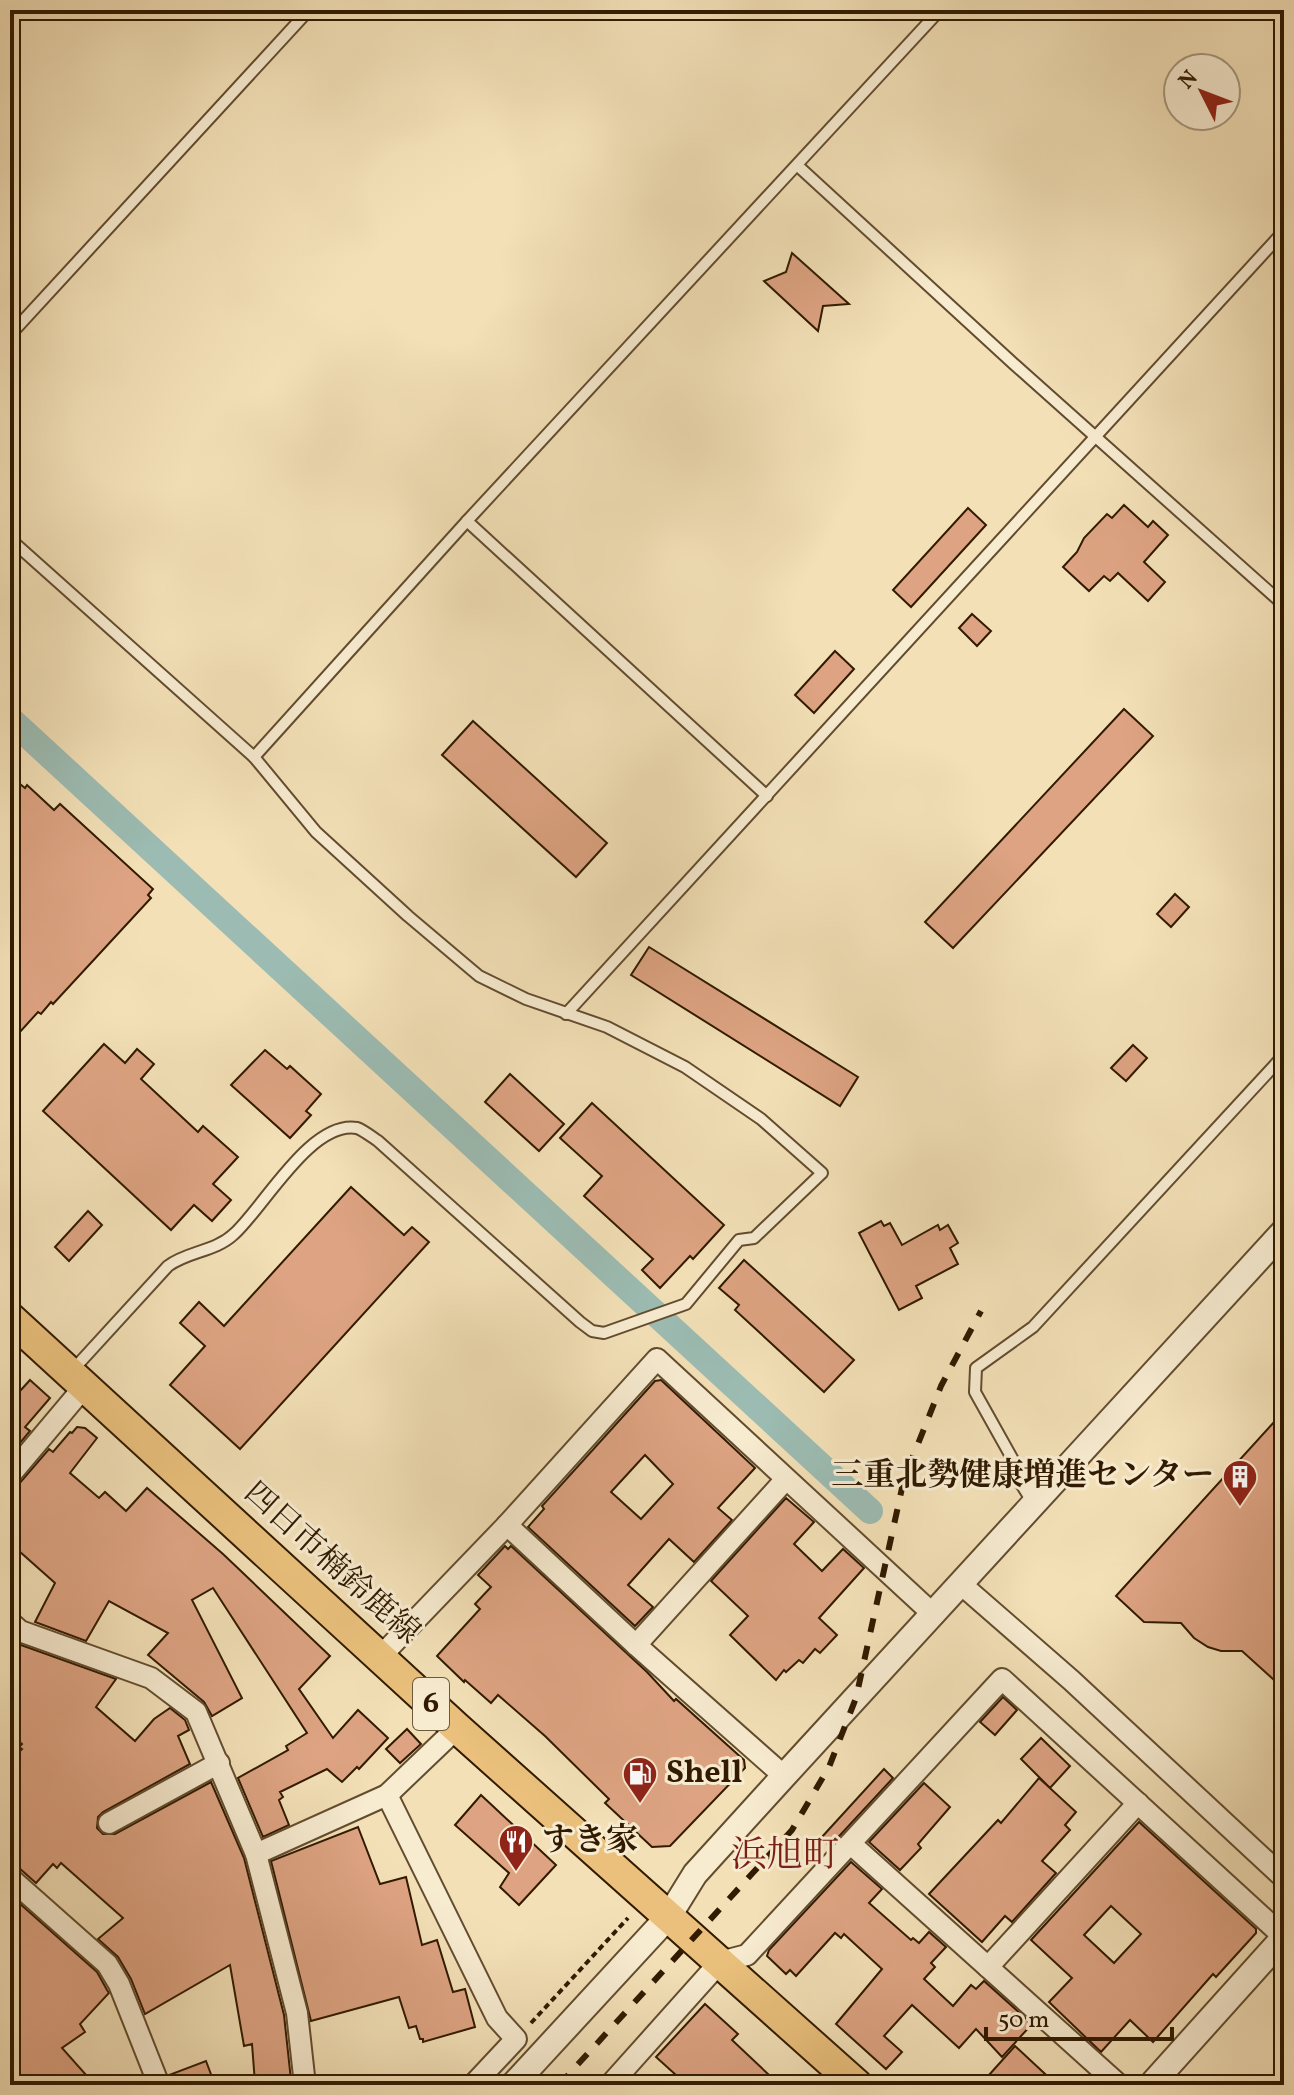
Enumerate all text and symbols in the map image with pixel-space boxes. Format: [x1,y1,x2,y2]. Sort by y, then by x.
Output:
north arrow [1162,52,1242,132]
text: N [1172,64,1206,97]
place label: 三重北勢健康増進センター [831,1455,1214,1499]
building icon: 三重北勢健康増進センター [1221,1458,1259,1508]
street label: 四日市楠鈴鹿線 [233,1473,429,1655]
road number: 6 [413,1678,449,1730]
place label: Shell [666,1752,742,1796]
fuel station icon: Shell [621,1755,659,1805]
place label: すき家 [542,1820,638,1864]
restaurant icon: すき家 [497,1823,535,1873]
district label: 浜旭町 [731,1832,839,1882]
scale bar [986,1991,1172,2041]
text: 50 m [998,2004,1050,2038]

